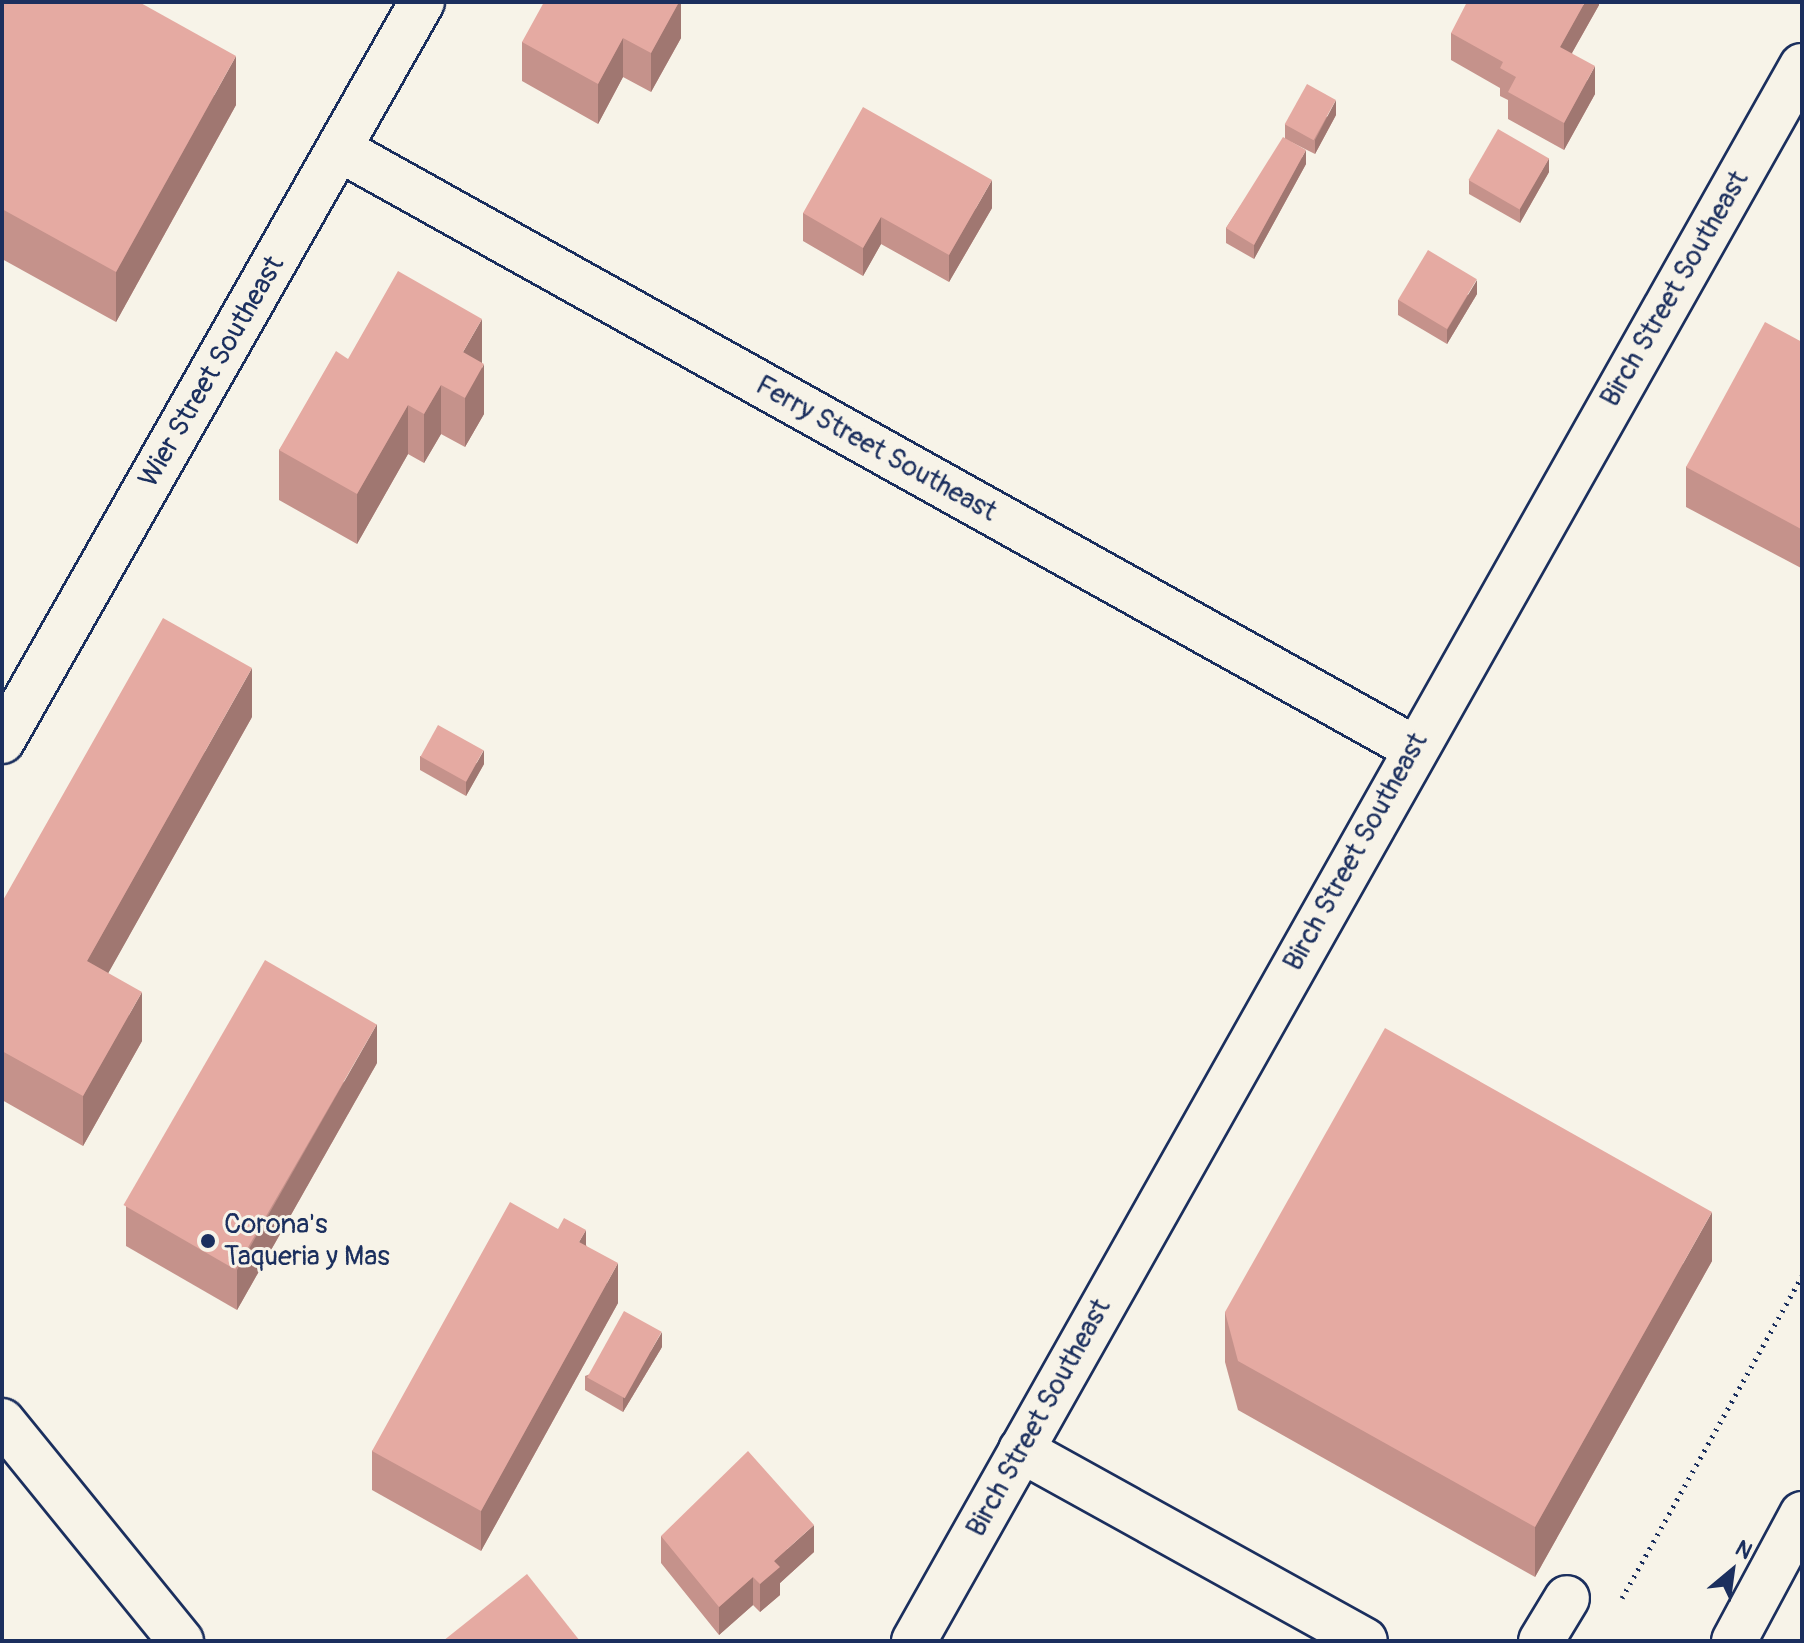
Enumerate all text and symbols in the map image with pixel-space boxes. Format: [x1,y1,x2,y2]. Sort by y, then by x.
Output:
street label: Birch Street Southeast [1594,165,1756,413]
street label: Wier Street Southeast [132,250,292,494]
street label: Ferry Street Southeast [750,369,1002,529]
street label: Birch Street Southeast [1277,727,1435,977]
place label: Corona's Taqueria y Mas [224,1208,390,1274]
marker: Corona's Taqueria y Mas [199,1232,217,1250]
street label: Birch Street Southeast [960,1293,1118,1543]
north arrow [1692,1531,1772,1611]
text: N [1730,1534,1757,1566]

